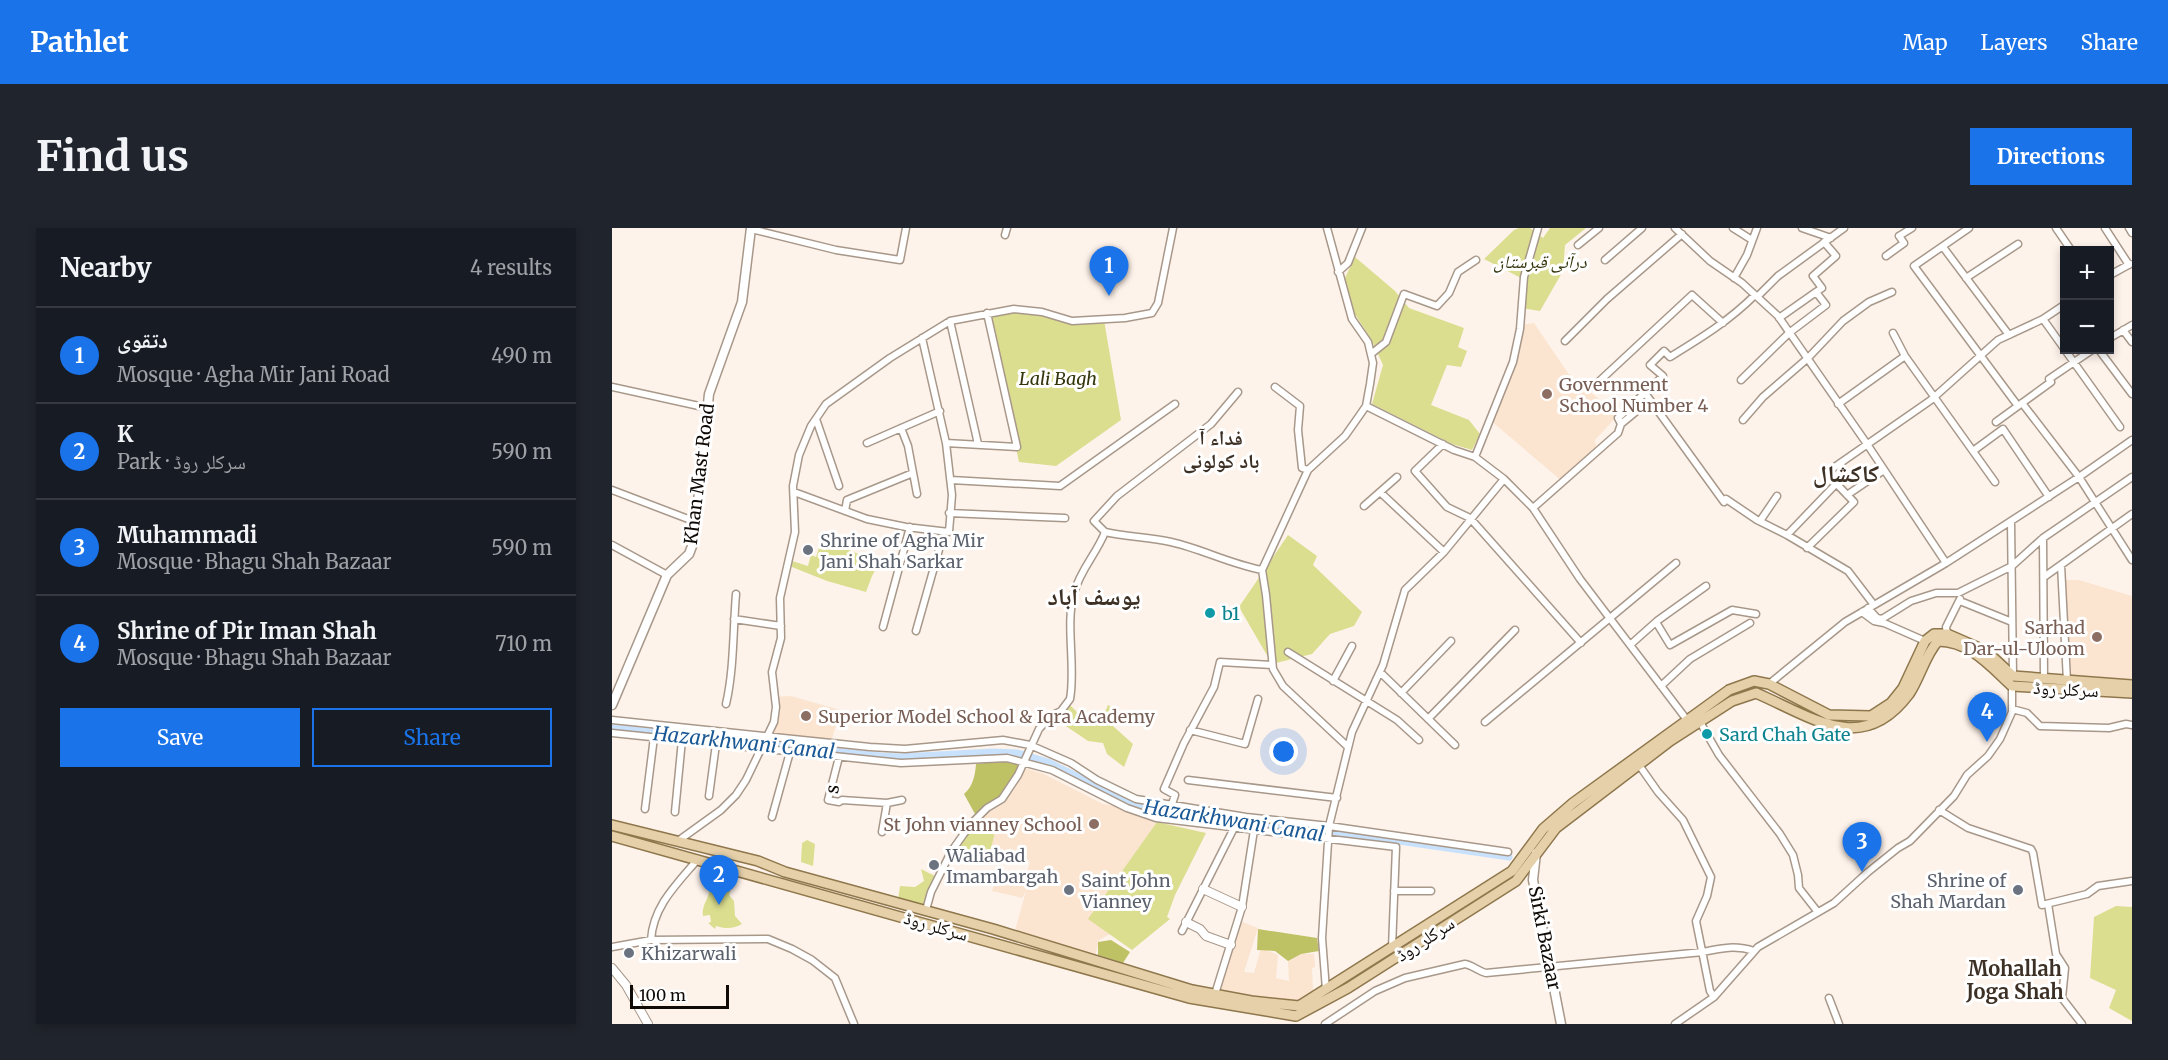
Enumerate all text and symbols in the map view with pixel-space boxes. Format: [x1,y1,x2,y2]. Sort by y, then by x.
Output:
text: Pathlet [30,24,129,60]
text: Map [1903,29,1948,56]
text: Layers [1981,29,2048,56]
text: Share [2081,29,2138,56]
button: Directions [1970,128,2132,185]
text: Find us [36,130,189,182]
map controls [2060,246,2114,354]
button: + [2060,246,2114,300]
pin: 1 [1090,247,1128,296]
park label: درآنی قبرستان [1493,250,1587,273]
text: Nearby [60,251,152,284]
text: 4 results [470,255,552,280]
button: − [2060,300,2114,354]
text: دتقوى [117,326,168,354]
text: 1 [75,343,84,368]
text: 490 m [491,343,552,368]
text: Mosque · Agha Mir Jani Road [117,362,390,387]
park label: Lali Bagh [1019,367,1097,390]
place label: Government School Number 4 [1559,373,1708,417]
marker: Government School Number 4 [1540,387,1554,401]
street label: Khan Mast Road [679,402,719,546]
text: K [117,420,133,448]
district label: فداء آ باد کولونی [1183,425,1259,474]
text: 2 [74,439,85,464]
text: 590 m [491,439,552,464]
text: Park · سرکلر روڈ [117,449,246,474]
district label: کاکشال [1813,458,1880,489]
text: Muhammadi [117,521,257,549]
place label: Shrine of Agha Mir Jani Shah Sarkar [819,529,984,573]
text: 3 [74,535,85,560]
text: 590 m [491,535,552,560]
marker: Shrine of Agha Mir Jani Shah Sarkar [801,543,815,557]
text: Mosque · Bhagu Shah Bazaar [117,549,392,574]
district label: یوسف آباد [1047,581,1141,612]
place label: b1 [1221,602,1240,625]
marker: b1 [1203,606,1217,620]
place label: Sarhad Dar-ul-Uloom [1963,616,2085,660]
text: Shrine of Pir Iman Shah [117,617,377,645]
marker: Sarhad Dar-ul-Uloom [2090,630,2104,644]
text: 4 [73,631,86,656]
text: 710 m [495,631,552,656]
text: Mosque · Bhagu Shah Bazaar [117,645,392,670]
street label: سرکلر روڈ [2033,676,2099,702]
pin: 4 [1968,692,2006,742]
place label: Superior Model School & Iqra Academy [818,705,1156,728]
button: Save [60,708,300,767]
button: Share [312,708,552,767]
marker: Superior Model School & Iqra Academy [799,709,813,723]
water label: Hazarkhwani Canal [651,720,836,764]
place label: Sard Chah Gate [1719,723,1850,746]
marker: Sard Chah Gate [1700,727,1714,741]
your location [1269,737,1298,766]
street label: s [820,783,844,795]
water label: Hazarkhwani Canal [1141,793,1326,847]
place label: St John vianney School [883,813,1082,836]
marker: St John vianney School [1087,817,1101,831]
pin: 3 [1842,822,1882,872]
place label: Waliabad Imambargah [945,844,1058,888]
pin: 2 [700,856,738,905]
marker: Waliabad Imambargah [927,858,941,872]
place label: Saint John Vianney [1080,869,1171,913]
place label: Shrine of Shah Mardan [1890,869,2007,913]
marker: Saint John Vianney [1062,883,1076,897]
marker: Shrine of Shah Mardan [2011,883,2025,897]
street label: Sirki Bazaar [1524,884,1566,992]
street label: سرکلر روڈ [901,906,971,946]
street label: سرکلر روڈ [1391,912,1459,966]
place label: Khizarwali [641,942,737,965]
marker: Khizarwali [622,946,636,960]
district label: Mohallah Joga Shah [1965,956,2064,1004]
scale bar [630,982,729,1010]
text: 100 m [639,985,686,1005]

